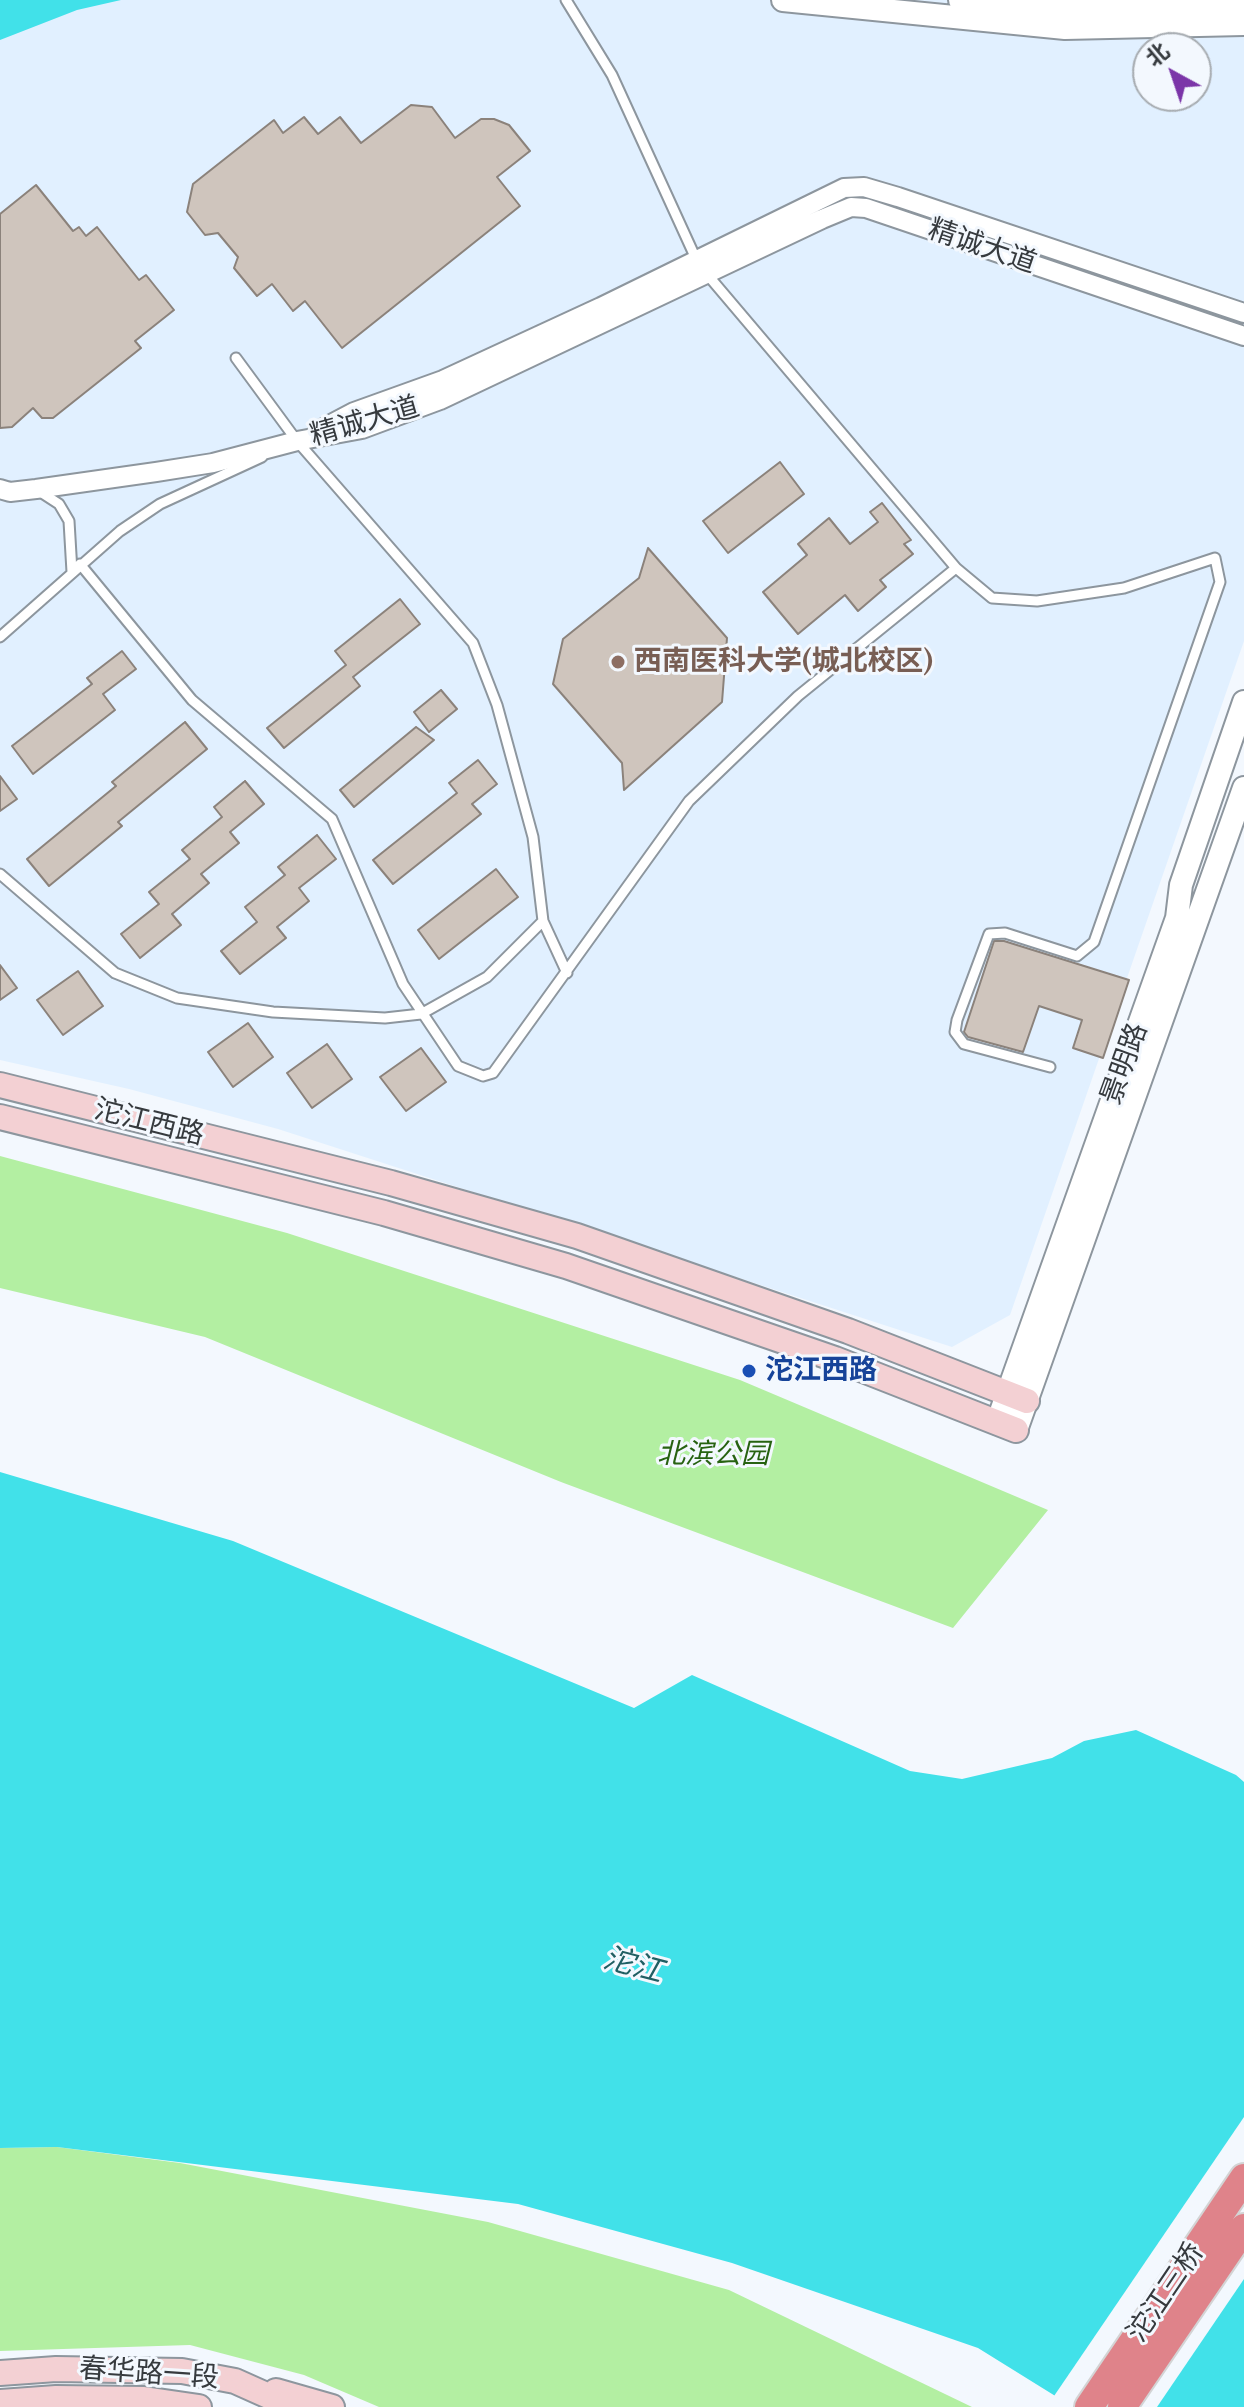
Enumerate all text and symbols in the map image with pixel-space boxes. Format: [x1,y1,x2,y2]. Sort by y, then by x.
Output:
north arrow [1132,32,1212,112]
text: 北 [1140,37,1175,72]
street label: 精诚大道 [924,213,1040,281]
street label: 精诚大道 [307,390,423,454]
place label: 西南医科大学(城北校区) [634,645,933,679]
marker: 西南医科大学(城北校区) [609,653,627,671]
street label: 景明路 [1095,1019,1155,1109]
street label: 沱江西路 [91,1093,207,1153]
place label: 沱江西路 [765,1354,877,1388]
marker: 沱江西路 [740,1362,758,1380]
park label: 北滨公园 [657,1438,769,1472]
water label: 沱江 [599,1941,667,1991]
street label: 沱江三桥 [1121,2237,1211,2349]
street label: 春华路一段 [78,2352,220,2396]

